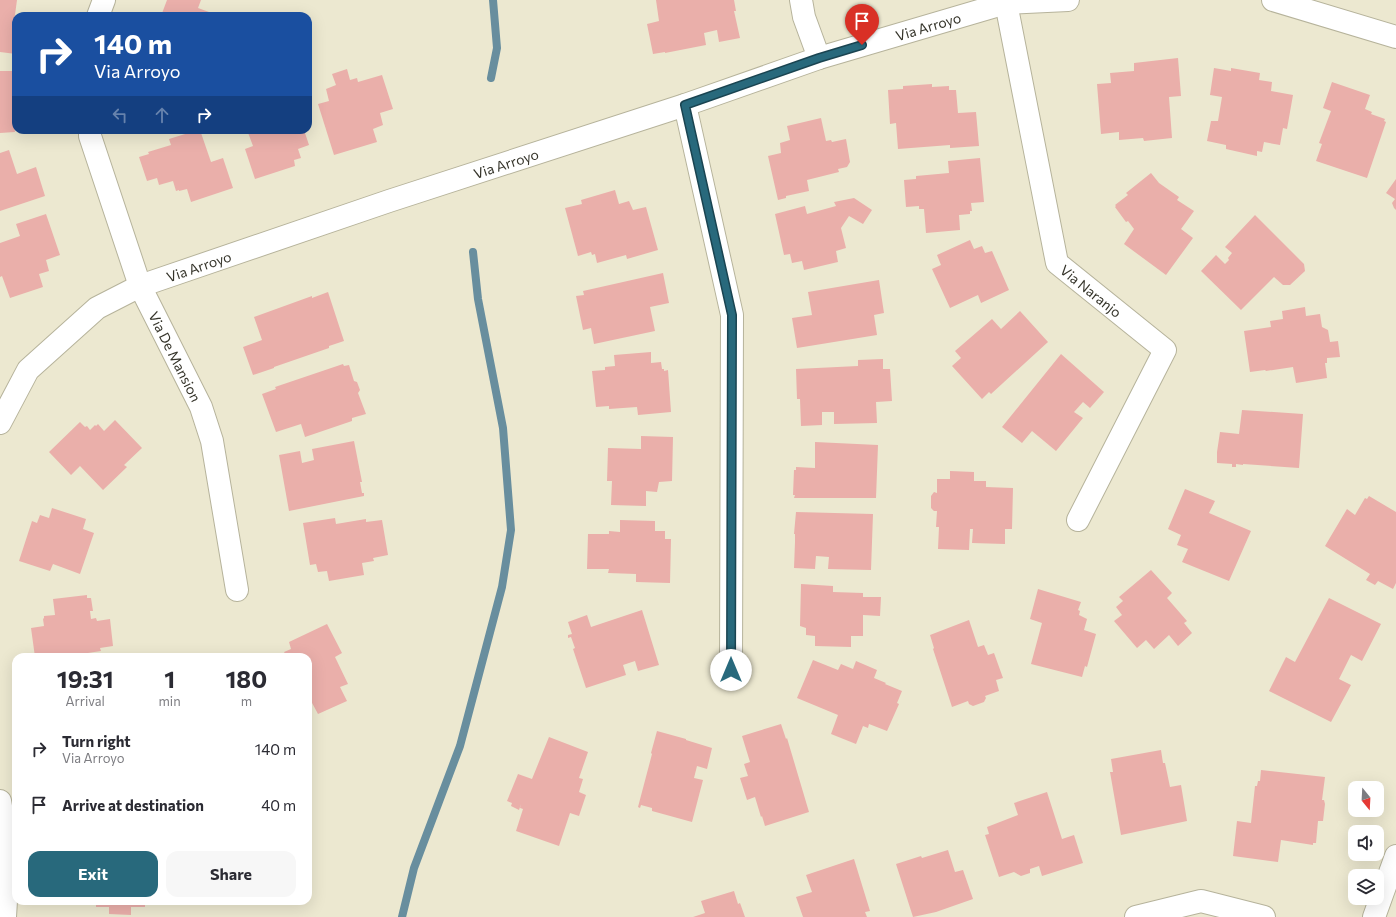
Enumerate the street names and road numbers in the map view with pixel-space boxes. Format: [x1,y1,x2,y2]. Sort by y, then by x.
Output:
street label: Via Arroyo [893,8,963,44]
street label: Via Arroyo [471,145,541,182]
street label: Via Arroyo [164,247,233,285]
street label: Via Naranjo [1057,261,1125,320]
street label: Via De Mansion [146,309,205,404]

